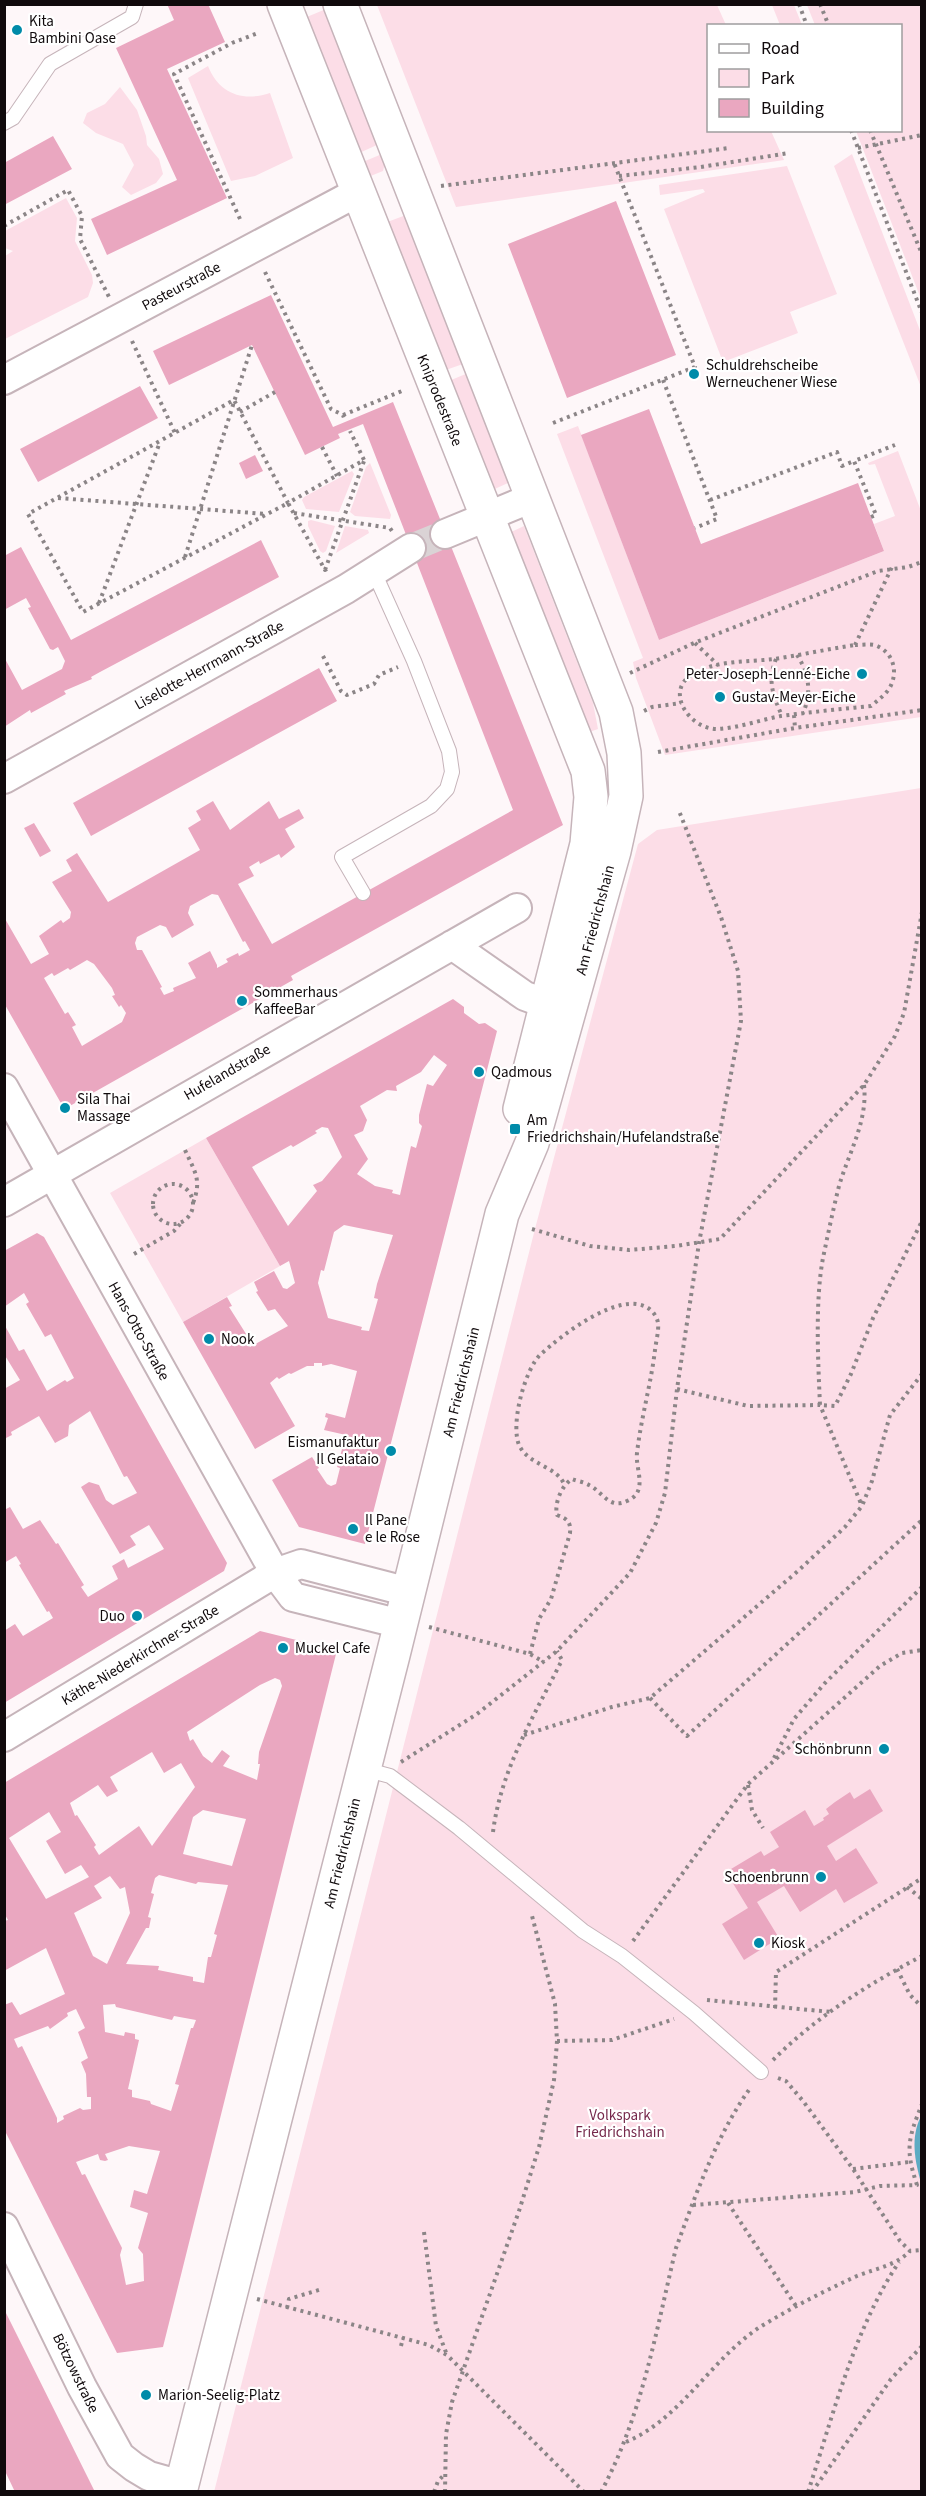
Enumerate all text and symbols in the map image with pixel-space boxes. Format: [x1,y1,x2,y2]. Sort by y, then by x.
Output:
place label: Kita Bambini Oase [29,11,116,49]
marker: Kita Bambini Oase [10,23,24,37]
legend [707,24,902,132]
text: Road [761,36,800,61]
text: Park [761,66,795,91]
text: Building [761,96,824,121]
street label: Pasteurstraße [138,257,224,316]
street label: Kniprodestraße [412,351,468,449]
place label: Schuldrehscheibe Werneuchener Wiese [706,355,837,393]
marker: Schuldrehscheibe Werneuchener Wiese [687,367,701,381]
street label: Liselotte-Herrmann-Straße [131,616,288,715]
place label: Peter-Joseph-Lenné-Eiche [686,664,850,685]
marker: Peter-Joseph-Lenné-Eiche [855,667,869,681]
place label: Gustav-Meyer-Eiche [732,687,856,708]
marker: Gustav-Meyer-Eiche [713,690,727,704]
street label: Am Friedrichshain [571,863,620,977]
place label: Sommerhaus KaffeeBar [254,982,338,1020]
marker: Sommerhaus KaffeeBar [235,994,249,1008]
street label: Hufelandstraße [180,1039,275,1106]
place label: Qadmous [491,1062,552,1083]
marker: Qadmous [472,1065,486,1079]
place label: Sila Thai Massage [77,1089,131,1127]
marker: Sila Thai Massage [58,1101,72,1115]
place label: Am Friedrichshain/Hufelandstraße [527,1110,719,1148]
marker: Am Friedrichshain/Hufelandstraße [508,1122,522,1136]
street label: Hans-Otto-Straße [103,1278,174,1384]
street label: Am Friedrichshain [438,1325,485,1440]
place label: Nook [221,1329,255,1350]
marker: Nook [202,1332,216,1346]
place label: Eismanufaktur Il Gelataio [288,1432,380,1470]
marker: Eismanufaktur Il Gelataio [384,1444,398,1458]
place label: Il Pane e le Rose [365,1510,420,1548]
marker: Il Pane e le Rose [346,1522,360,1536]
street label: Käthe-Niederkirchner-Straße [57,1600,223,1711]
place label: Duo [99,1606,125,1627]
marker: Duo [130,1609,144,1623]
place label: Muckel Cafe [295,1638,370,1659]
marker: Muckel Cafe [276,1641,290,1655]
place label: Schönbrunn [795,1739,872,1760]
marker: Schönbrunn [877,1742,891,1756]
street label: Am Friedrichshain [319,1796,366,1911]
place label: Schoenbrunn [724,1867,809,1888]
marker: Schoenbrunn [814,1870,828,1884]
place label: Kiosk [771,1933,806,1954]
marker: Kiosk [752,1936,766,1950]
park label: Volkspark Friedrichshain [575,2105,665,2143]
street label: Bötzowstraße [47,2330,104,2417]
place label: Marion-Seelig-Platz [158,2385,280,2406]
marker: Marion-Seelig-Platz [139,2388,153,2402]

